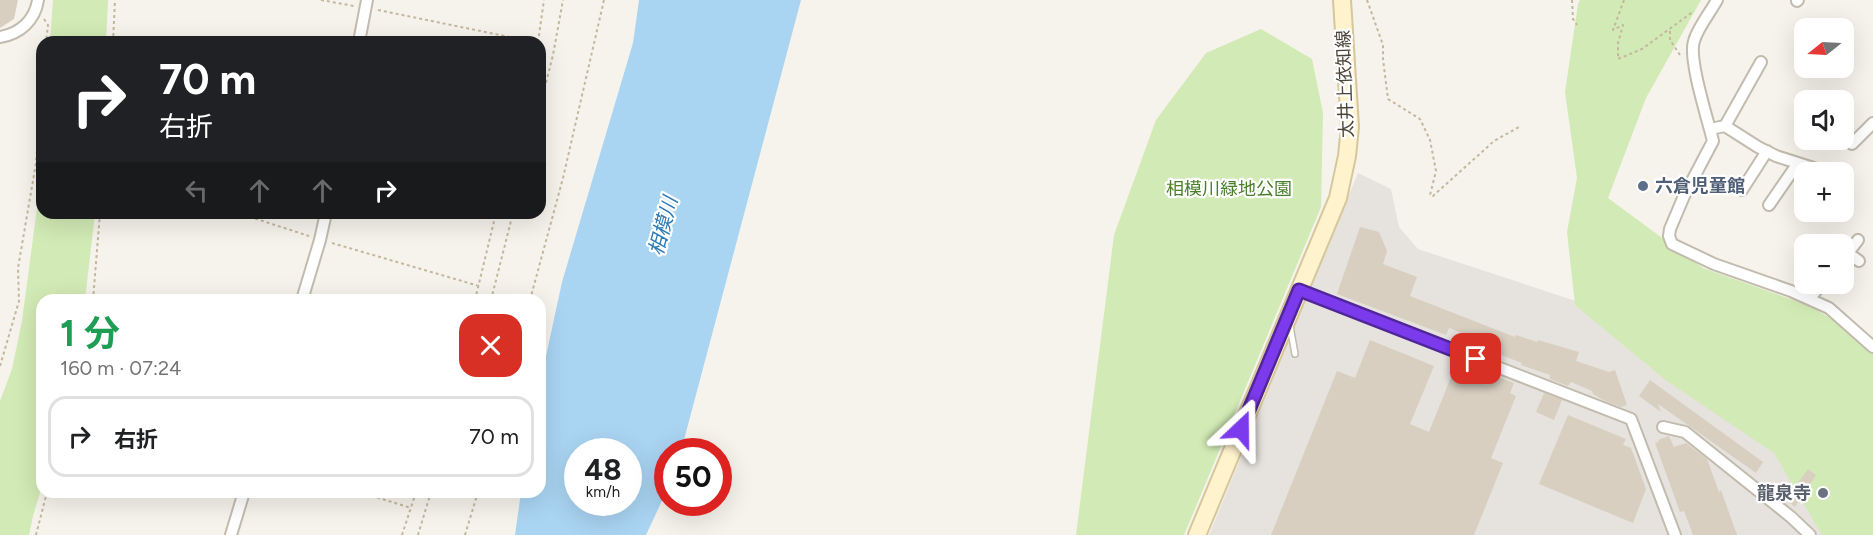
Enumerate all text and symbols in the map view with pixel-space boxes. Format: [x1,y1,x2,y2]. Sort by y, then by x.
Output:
north arrow [1794,18,1854,78]
map controls [1794,18,1854,294]
street label: 太井上依知線 [1332,30,1358,138]
text: 70 m [159,54,256,105]
icon: right [60,60,138,138]
button: sound [1794,90,1854,150]
text: 右折 [159,110,213,143]
button: + [1794,162,1854,222]
icon: left [180,174,213,207]
icon: ahead [243,174,276,207]
icon: ahead [306,174,339,207]
icon: right [369,174,402,207]
place label: 六倉児童館 [1655,175,1745,197]
park label: 相模川緑地公園 [1166,178,1292,200]
marker: 六倉児童館 [1636,179,1650,193]
water label: 相模川 [644,192,683,258]
button: − [1794,234,1854,294]
text: 1 分 [60,312,120,355]
button: close [459,314,522,377]
pin [1450,333,1501,384]
icon: arrive [1459,342,1492,375]
text: 160 m · 07:24 [60,356,182,380]
position arrow [1209,397,1273,461]
icon: right [63,420,96,453]
text: 70 m [469,423,519,450]
text: 右折 [114,426,158,453]
speed limit sign: 50 [654,438,732,516]
text: 48 [584,451,622,488]
place label: 龍泉寺 [1757,482,1811,504]
text: km/h [586,483,620,501]
marker: 龍泉寺 [1816,486,1830,500]

